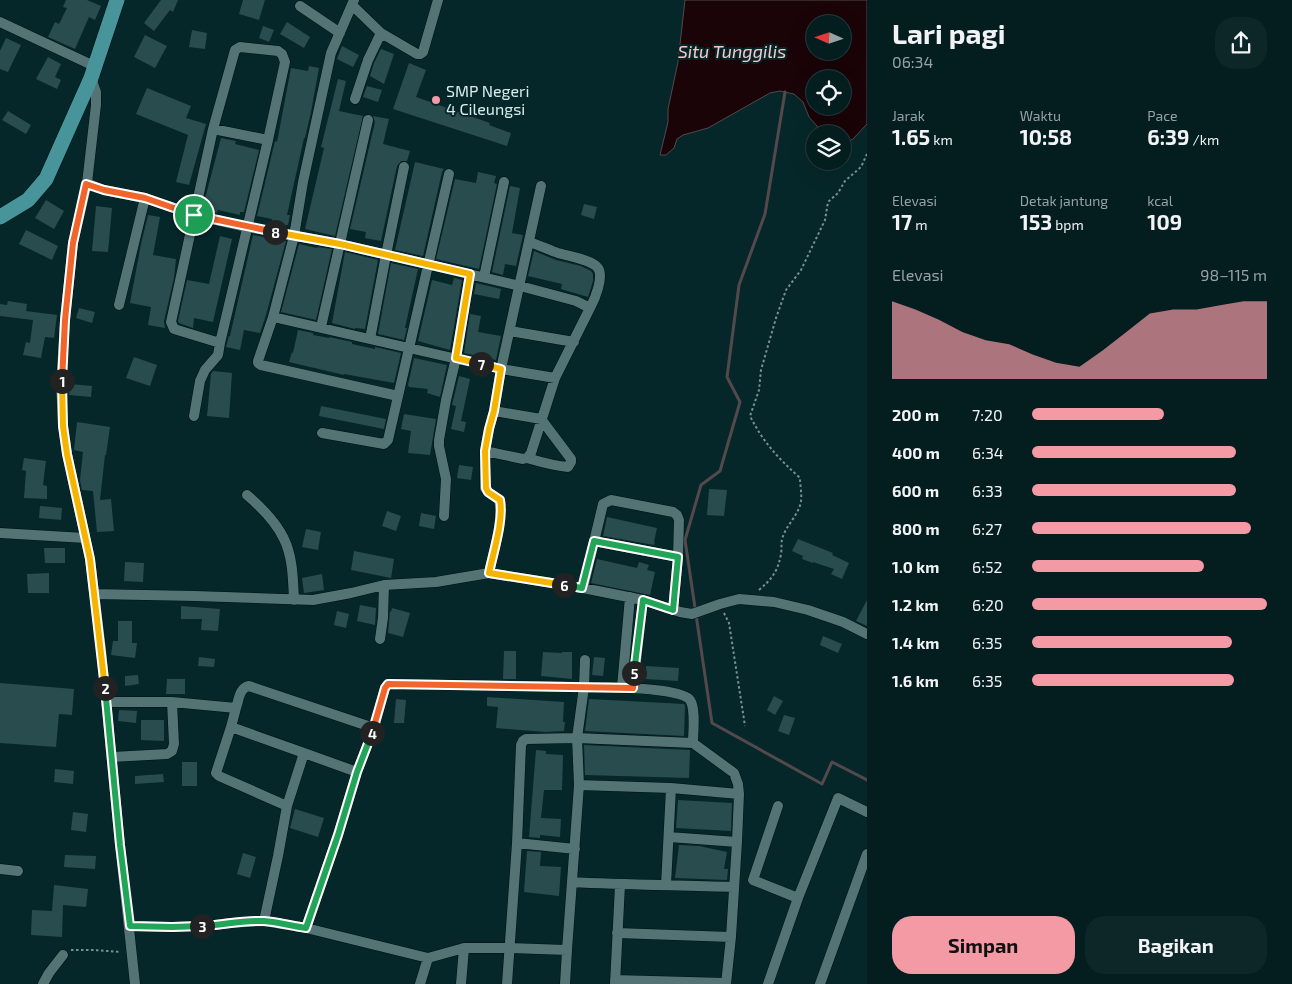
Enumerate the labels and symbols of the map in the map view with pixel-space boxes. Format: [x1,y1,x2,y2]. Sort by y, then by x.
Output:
north arrow [806,15,851,60]
water label: Situ Tunggilis [678,40,786,62]
place label: SMP Negeri 4 Cileungsi [446,81,529,118]
marker: SMP Negeri 4 Cileungsi [430,94,442,106]
pin [173,194,215,236]
pin: 8 [262,220,288,244]
pin: 7 [468,352,494,376]
pin: 1 [50,368,74,394]
pin: 6 [552,572,576,598]
pin: 5 [622,660,646,686]
pin: 2 [92,676,118,700]
pin: 4 [360,720,384,746]
pin: 3 [190,914,214,938]

